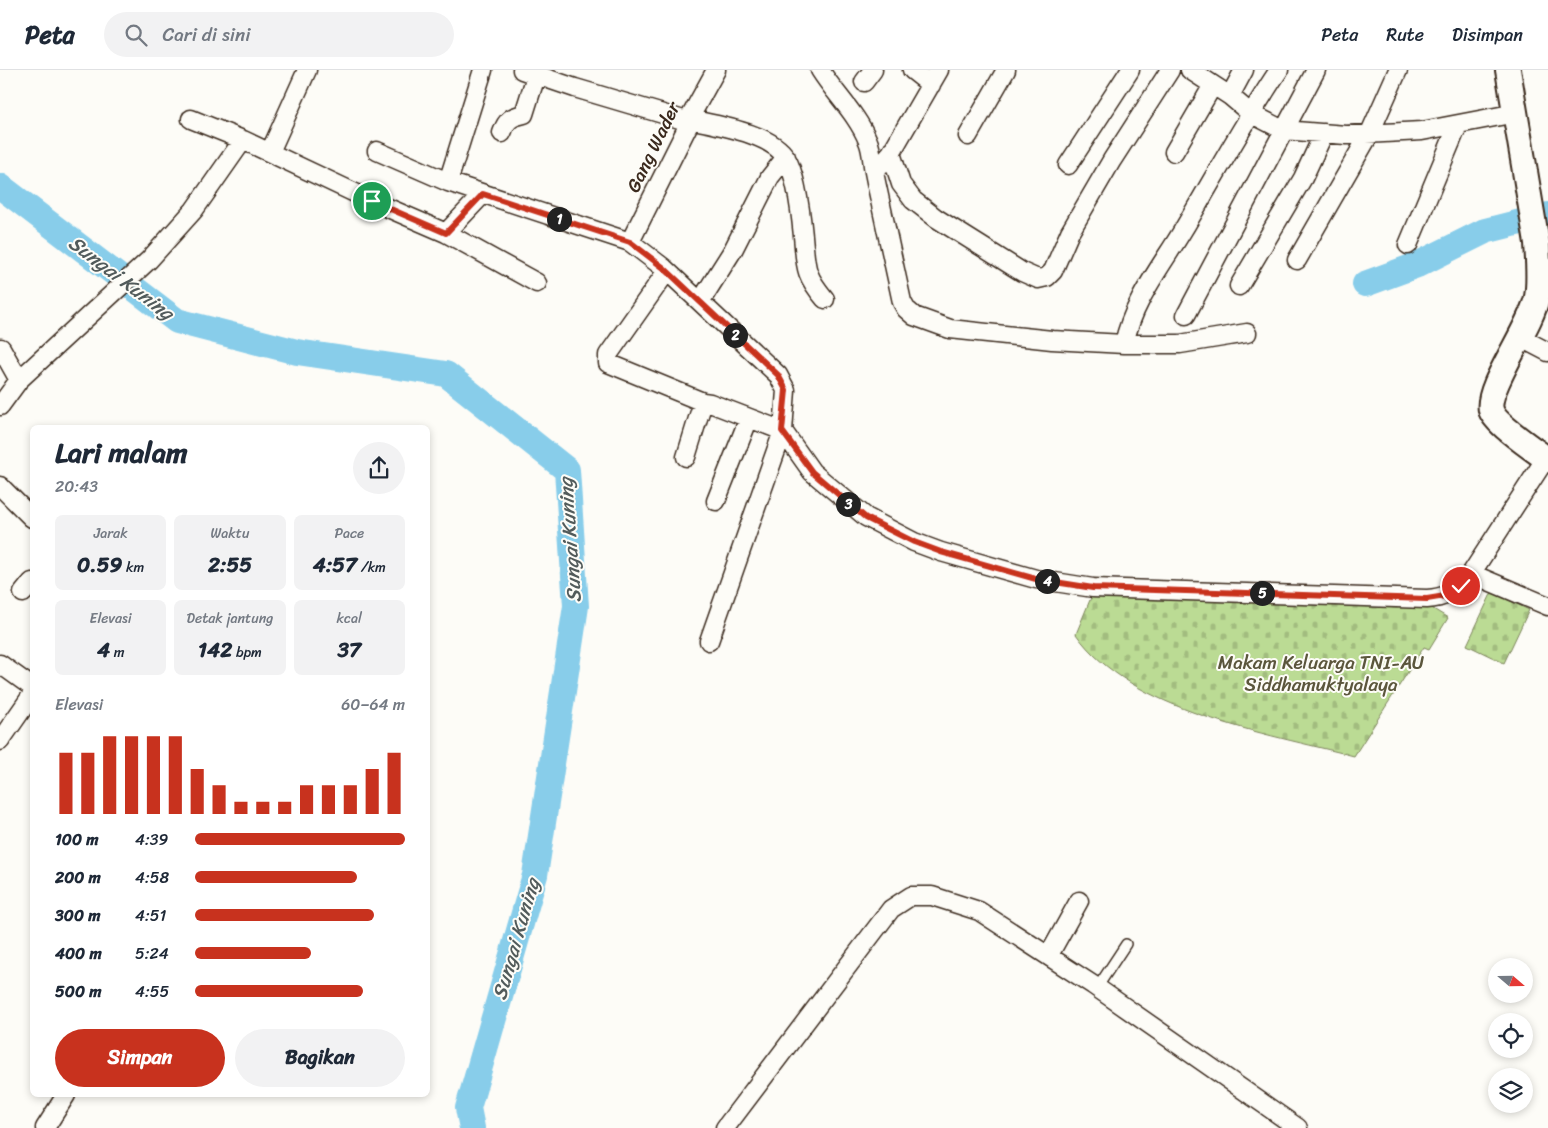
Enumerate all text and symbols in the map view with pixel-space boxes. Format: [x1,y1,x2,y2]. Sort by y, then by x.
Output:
search box [104,12,454,57]
text: Peta [25,14,74,56]
text: Cari di sini [162,18,251,51]
text: Peta [1321,19,1358,51]
text: Rute [1386,19,1424,51]
text: Disimpan [1452,19,1523,51]
icon: search [122,21,150,49]
street label: Gang Wader [617,95,690,198]
pin [351,180,393,222]
icon: arrive [358,187,386,215]
pin: 1 [546,206,572,232]
text: 1 [556,207,563,232]
water label: Sungai Kuning [61,226,183,331]
pin: 2 [722,322,748,348]
text: 2 [731,323,740,348]
text: Lari malam [55,428,188,477]
button: share [353,442,405,494]
text: 20:43 [55,472,98,501]
water label: Sungai Kuning [548,475,592,604]
pin: 3 [836,492,860,516]
text: 3 [845,492,852,517]
text: Jarak [94,521,128,546]
text: Waktu [211,521,249,546]
text: Pace [334,521,364,546]
text: 0.59 [77,546,122,584]
text: 2:55 [208,546,252,584]
text: 4:57 [313,546,357,584]
text: km [122,555,144,580]
text: /km [357,555,386,580]
pin [1440,565,1482,607]
pin: 4 [1034,568,1060,594]
text: 4 [1043,569,1052,594]
icon: check [1447,572,1475,600]
pin: 5 [1250,580,1274,606]
text: 5 [1258,581,1267,606]
text: Elevasi [90,606,132,631]
text: Detak jantung [187,606,273,631]
text: kcal [337,606,362,631]
text: 4 [97,631,110,669]
text: 142 [198,631,232,669]
text: 37 [338,631,361,669]
text: m [110,640,124,665]
text: bpm [232,640,262,665]
park label: Makam Keluarga TNI-AU Siddhamuktyalaya [1218,646,1424,701]
text: Elevasi [55,690,103,719]
text: 60–64 m [341,690,405,719]
text: 100 m [55,825,99,854]
text: 4:39 [135,825,168,854]
text: 200 m [55,863,101,892]
text: 4:58 [135,863,169,892]
water label: Sungai Kuning [482,872,551,1004]
text: 300 m [55,901,100,930]
text: 4:51 [135,901,166,930]
text: 400 m [55,939,102,968]
text: 5:24 [135,939,169,968]
north arrow [1488,958,1532,1002]
map controls [1488,958,1533,1113]
text: 500 m [55,977,101,1006]
text: 4:55 [135,977,169,1006]
button: locate [1488,1013,1533,1058]
button: Simpan [55,1029,225,1087]
button: Bagikan [235,1029,405,1087]
button: layers [1488,1068,1533,1113]

